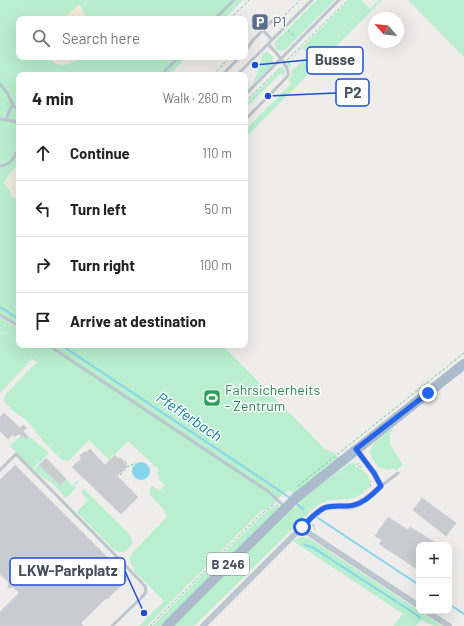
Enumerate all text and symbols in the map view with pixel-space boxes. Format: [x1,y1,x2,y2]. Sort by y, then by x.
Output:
parking icon: P1 [250,12,270,32]
north arrow [368,12,404,48]
place label: P1 [273,13,286,30]
search box [16,16,248,60]
icon: search [30,27,52,49]
text: Search here [62,29,140,47]
callout: Busse [307,47,363,74]
text: Busse [315,50,355,68]
callout: P2 [336,79,369,106]
text: P2 [344,83,362,101]
text: 4 min [32,88,74,108]
text: Walk · 260 m [163,90,232,106]
icon: ahead [32,142,54,164]
text: Continue [70,144,130,162]
text: 110 m [202,145,232,161]
icon: left [32,198,54,220]
text: Turn left [70,200,126,218]
text: 50 m [205,201,232,217]
icon: right [32,254,54,276]
text: Turn right [70,256,135,274]
text: 100 m [199,257,232,273]
icon: arrive [32,310,54,332]
text: Arrive at destination [70,312,206,330]
place label: Fahrsicherheits - Zentrum [225,381,320,414]
route end [419,384,437,402]
water label: Pfefferbach [154,388,226,445]
sports icon: Fahrsicherheits - Zentrum [202,388,222,408]
route start [293,518,311,536]
map controls [416,542,452,614]
button: + [416,542,452,578]
road number: B 246 [207,553,249,575]
callout: LKW-Parkplatz [10,558,125,585]
text: LKW-Parkplatz [18,561,118,579]
button: − [416,578,452,614]

